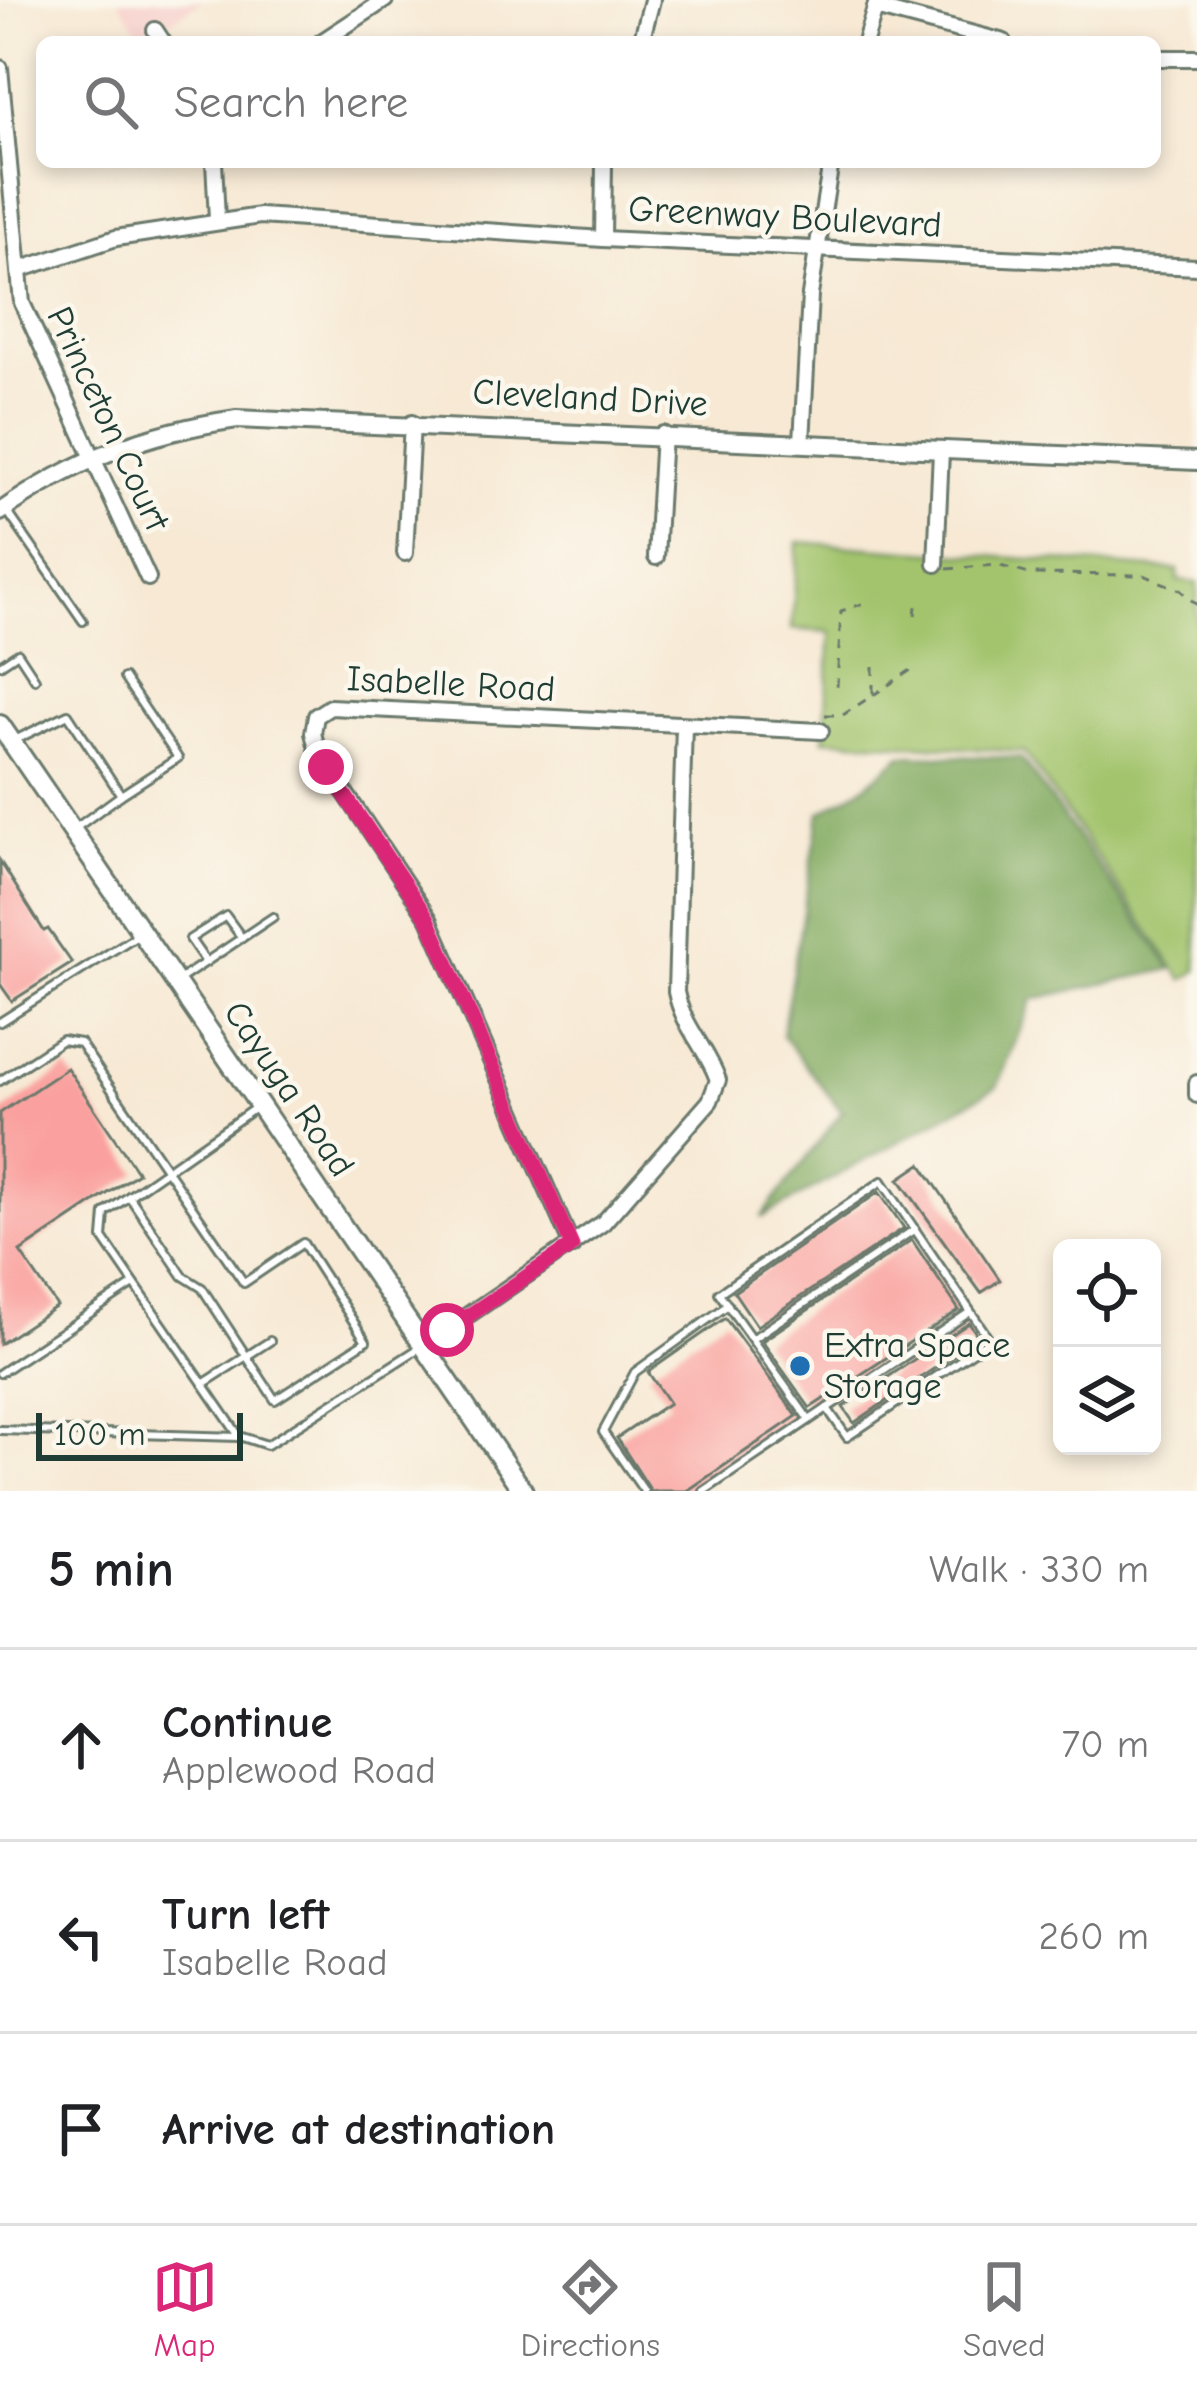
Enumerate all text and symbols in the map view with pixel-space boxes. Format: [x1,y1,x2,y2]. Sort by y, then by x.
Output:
search box [36,36,1161,168]
icon: search [78,69,144,135]
text: Search here [174,76,408,128]
street label: Greenway Boulevard [627,188,943,246]
street label: Princeton Court [38,301,178,539]
street label: Cleveland Drive [471,371,709,425]
street label: Isabelle Road [346,658,556,710]
route end [299,740,353,794]
street label: Cayuga Road [215,994,363,1184]
map controls [1053,1239,1161,1455]
button: locate [1053,1239,1161,1347]
route start [420,1303,474,1357]
place label: Extra Space Storage [824,1325,1010,1407]
button: layers [1053,1347,1161,1455]
marker: Extra Space Storage [787,1353,813,1379]
scale bar [36,1407,243,1460]
text: 100 m [54,1415,146,1453]
text: 5 min [48,1540,174,1599]
text: Walk · 330 m [929,1547,1149,1592]
text: Continue [162,1696,332,1748]
icon: ahead [48,1712,114,1778]
text: 70 m [1062,1722,1149,1767]
text: Applewood Road [162,1748,436,1793]
text: Turn left [162,1888,329,1940]
icon: left [48,1904,114,1970]
text: 260 m [1038,1914,1149,1959]
text: Isabelle Road [162,1940,388,1985]
icon: arrive [48,2096,114,2162]
text: Arrive at destination [162,2103,555,2155]
tab: Map [152,2254,218,2364]
tab: Directions [521,2254,660,2364]
tab: Saved [963,2254,1045,2364]

